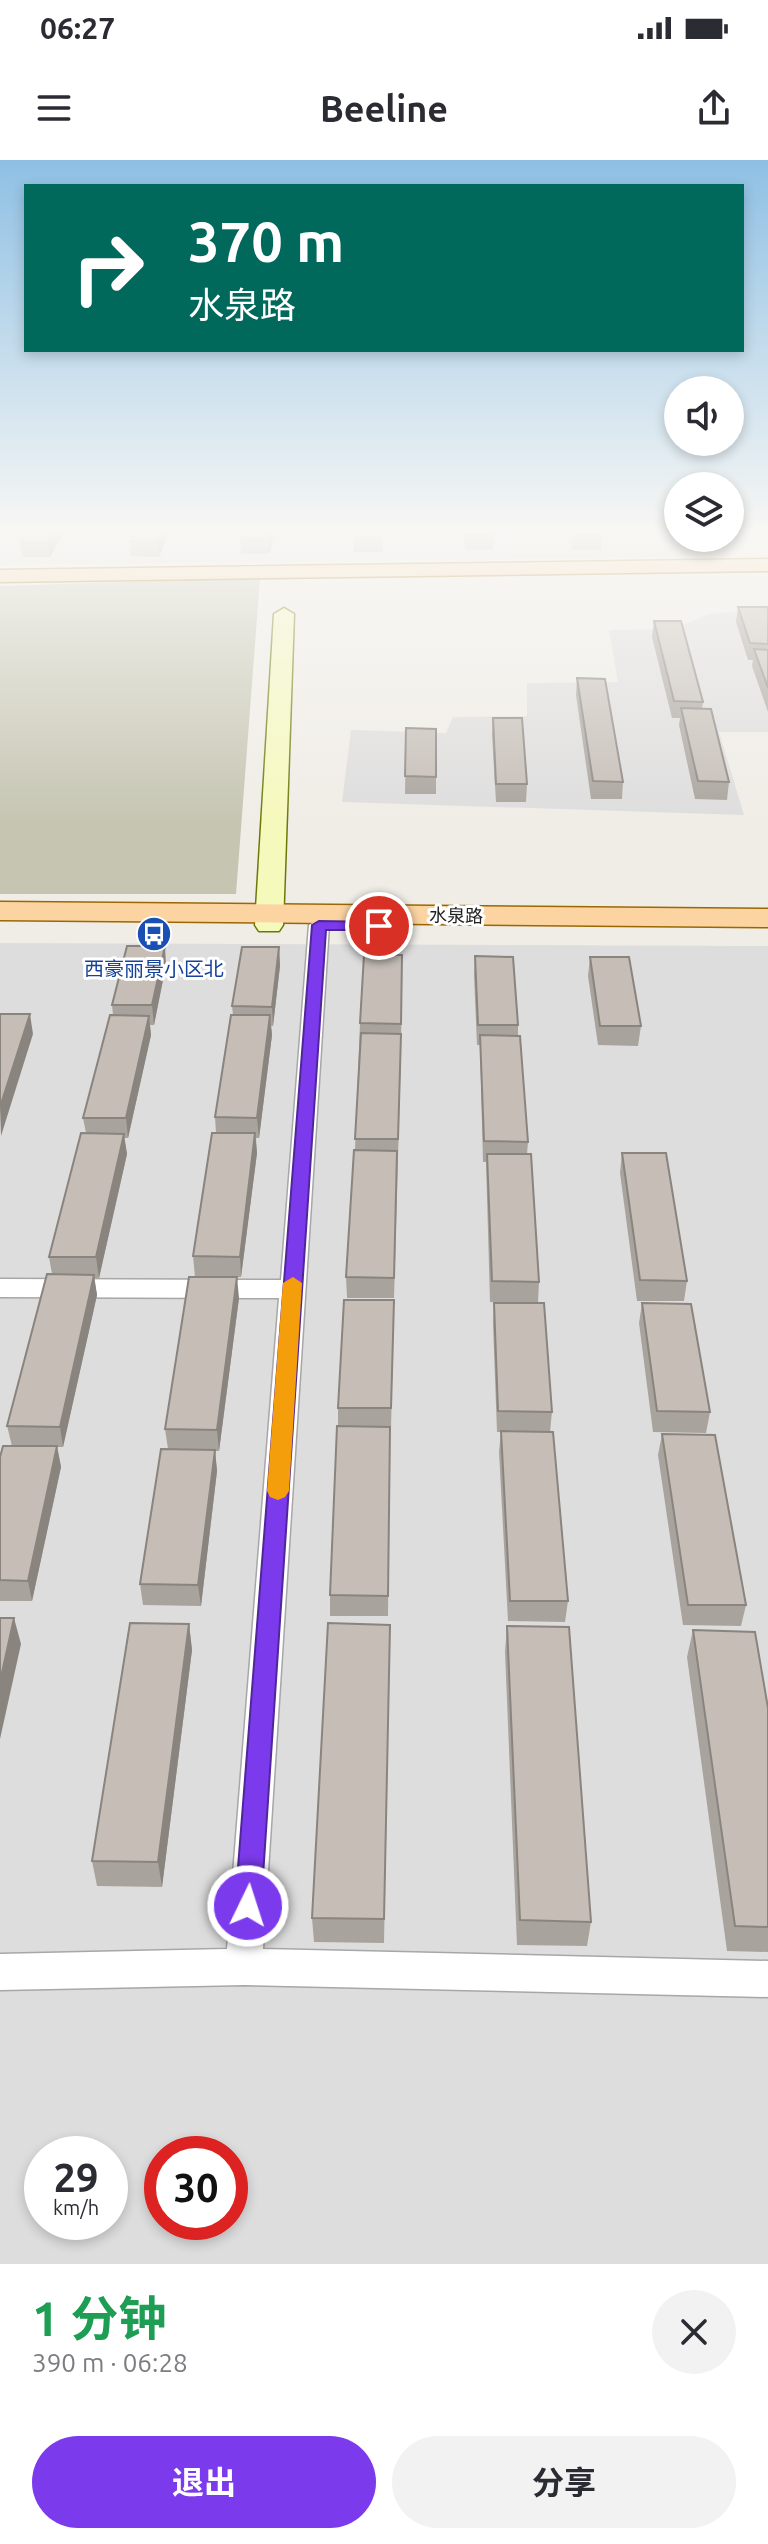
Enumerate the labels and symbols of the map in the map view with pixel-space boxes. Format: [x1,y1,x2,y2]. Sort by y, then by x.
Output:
pin [345,892,413,960]
street label: 水泉路 [429,905,483,925]
bus stop icon: 西豪丽景小区北 [135,915,173,953]
place label: 西豪丽景小区北 [84,957,224,980]
position arrow [206,1864,290,1948]
speed limit sign: 30 [144,2136,248,2240]

